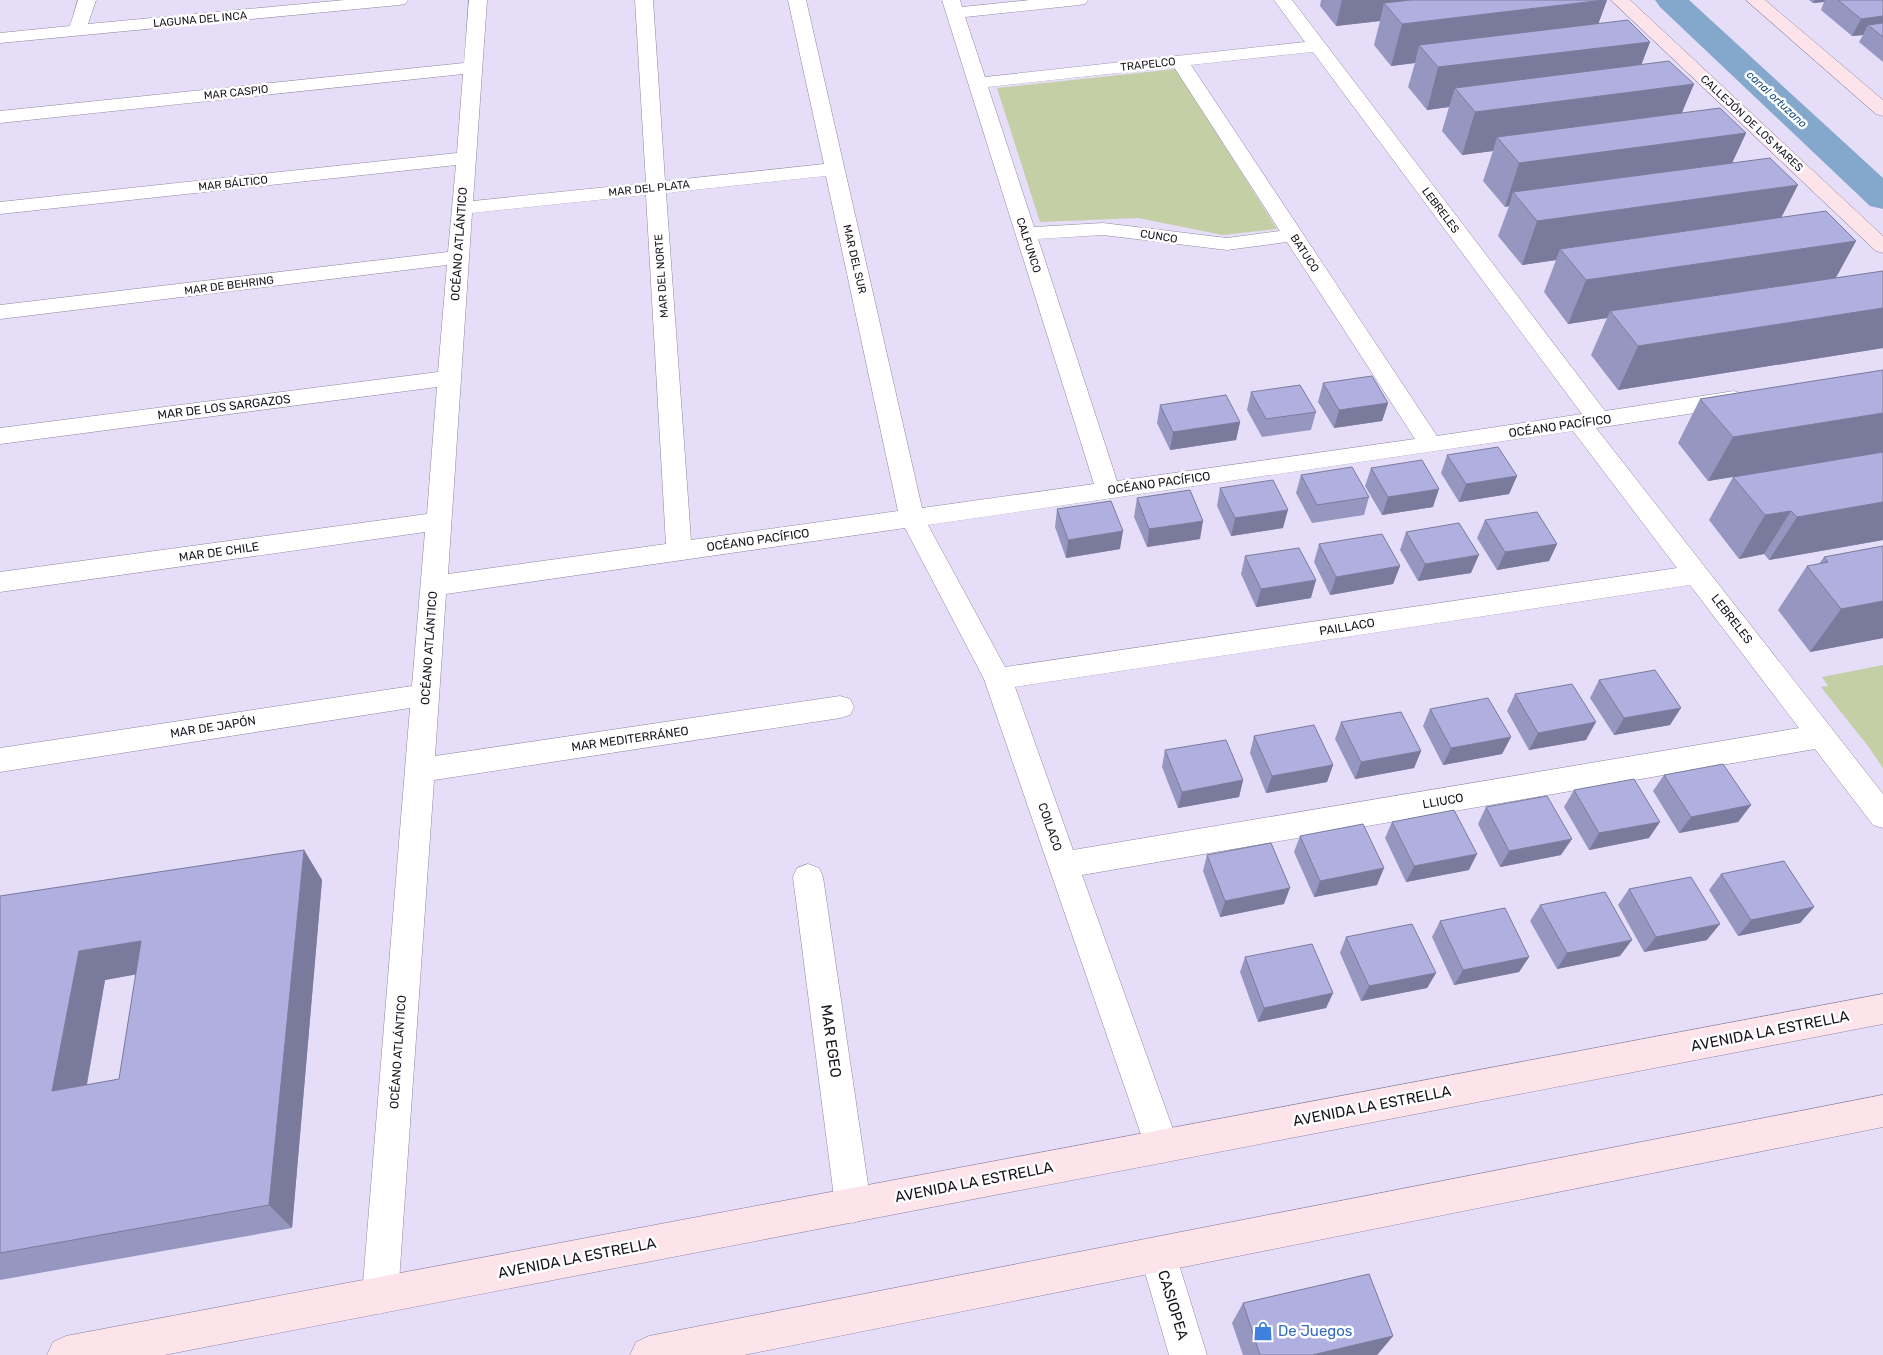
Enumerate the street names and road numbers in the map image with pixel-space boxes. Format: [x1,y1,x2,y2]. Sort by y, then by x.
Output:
street label: LAGUNA DEL INCA [153,9,248,30]
street label: TRAPELCO [1120,55,1176,74]
street label: CALLEJÓN DE LOS MARES [1698,72,1806,174]
street label: MAR CASPIO [203,83,269,102]
street label: MAR BÁLTICO [198,173,268,194]
street label: MAR DEL PLATA [608,178,691,199]
street label: LEBRELES [1419,185,1462,236]
street label: OCÉANO ATLÁNTICO [448,187,470,301]
street label: CALFUNCO [1013,216,1044,274]
street label: MAR DEL SUR [840,223,869,295]
street label: CUNCO [1139,227,1178,246]
street label: BATUCO [1288,232,1322,275]
street label: MAR DEL NORTE [652,233,671,318]
street label: MAR DE BEHRING [184,274,275,297]
street label: MAR DE LOS SARGAZOS [157,392,291,422]
street label: OCÉANO PACÍFICO [1508,412,1612,440]
street label: OCÉANO PACÍFICO [1107,469,1211,497]
street label: OCÉANO PACÍFICO [706,526,810,554]
street label: MAR DE CHILE [178,539,260,565]
street label: OCÉANO ATLÁNTICO [418,591,440,705]
street label: LEBRELES [1708,592,1756,646]
street label: PAILLACO [1318,616,1376,638]
street label: MAR DE JAPÓN [169,713,257,741]
street label: MAR MEDITERRÁNEO [570,724,690,754]
street label: LLIUCO [1421,791,1465,811]
street label: COILACO [1035,801,1065,853]
street label: OCÉANO ATLÁNTICO [387,995,409,1109]
street label: MAR EGEO [817,1003,845,1079]
street label: AVENIDA LA ESTRELLA [1689,1007,1851,1055]
street label: AVENIDA LA ESTRELLA [1291,1082,1453,1130]
street label: AVENIDA LA ESTRELLA [893,1158,1055,1206]
street label: AVENIDA LA ESTRELLA [496,1234,658,1282]
street label: CASIOPEA [1154,1268,1192,1342]

